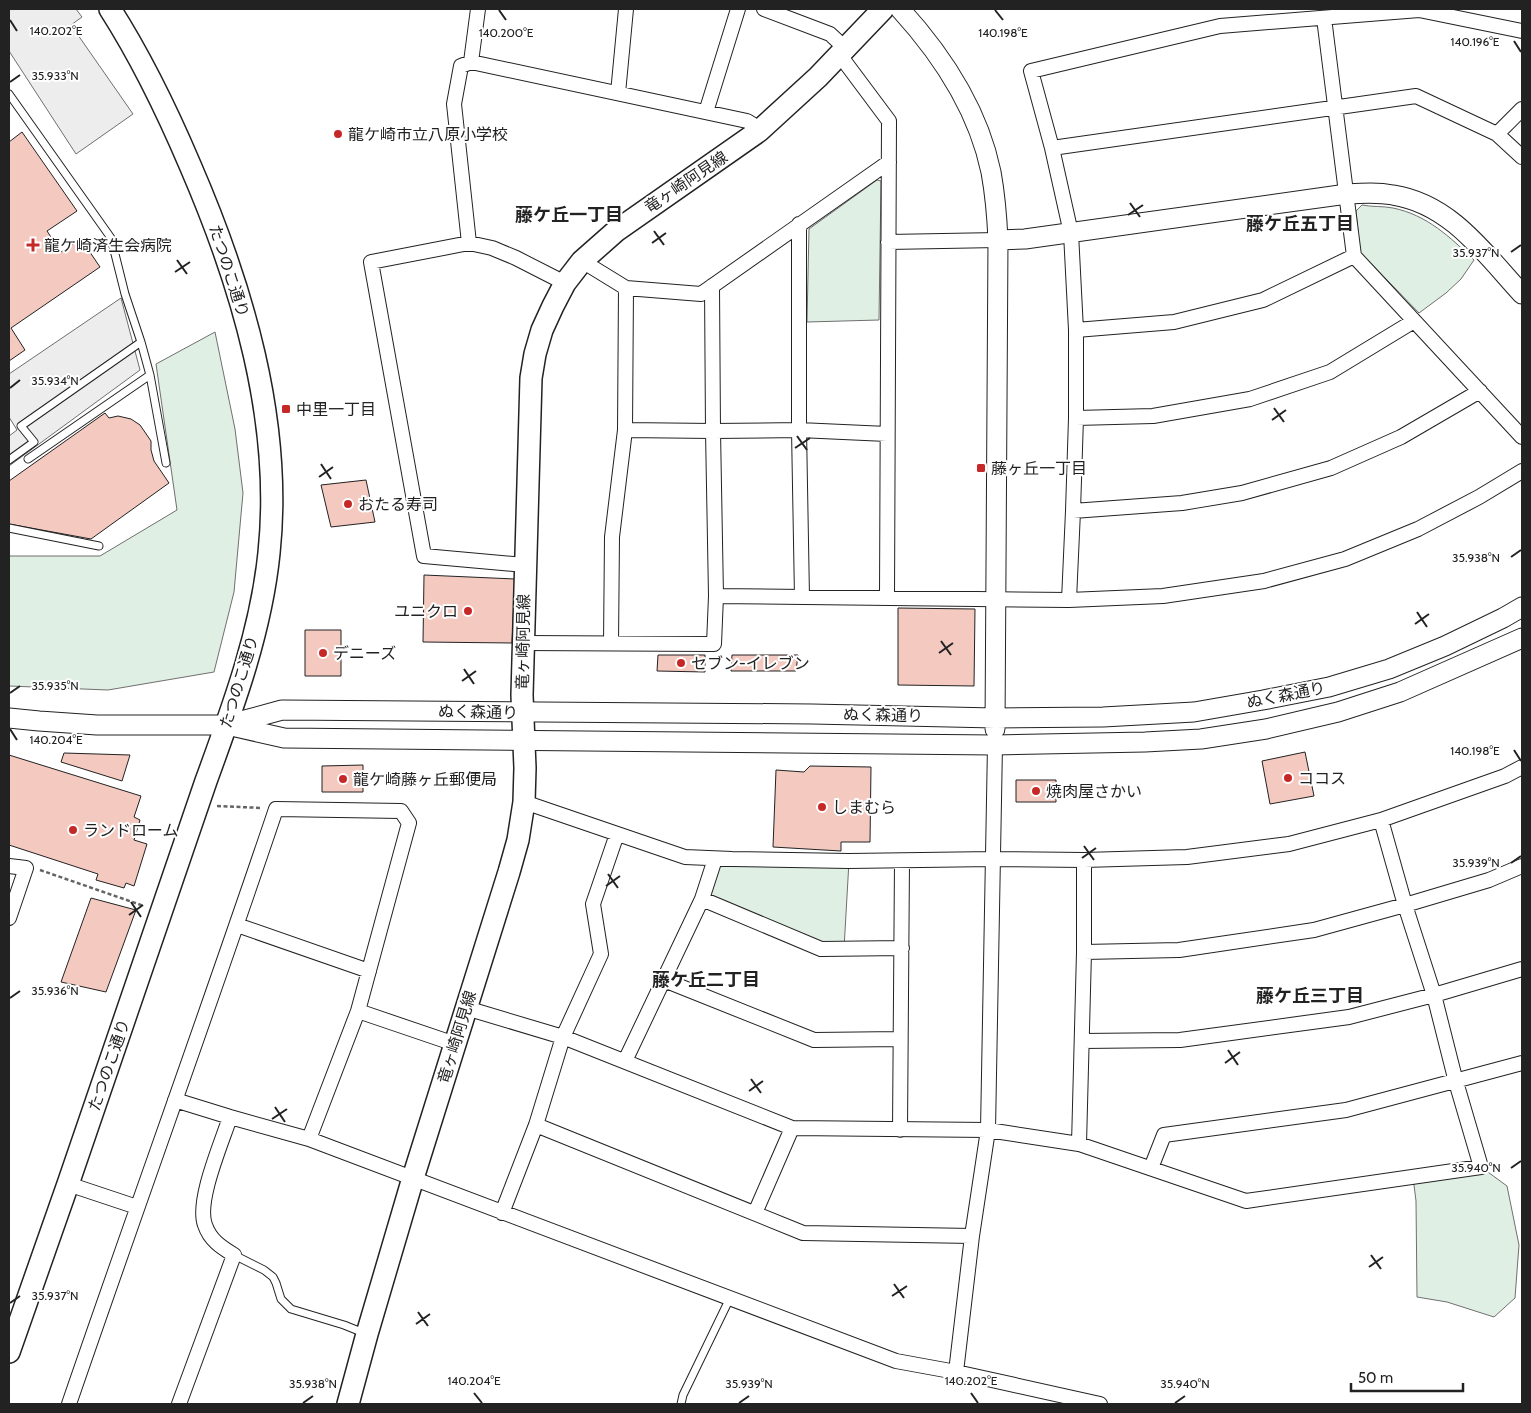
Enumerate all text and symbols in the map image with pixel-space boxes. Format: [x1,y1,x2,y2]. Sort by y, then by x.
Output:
text: 140.202°E [30,23,83,38]
text: 140.200°E [479,25,534,40]
text: 140.198°E [978,25,1028,40]
text: 140.196°E [1451,34,1500,49]
text: 35.933°N [31,68,79,83]
place label: 龍ケ崎市立八原小学校 [348,125,508,144]
marker: 龍ケ崎市立八原小学校 [332,128,344,140]
street label: 竜ヶ崎阿見線 [641,147,731,217]
district label: 藤ケ丘一丁目 [515,204,623,226]
district label: 藤ケ丘五丁目 [1246,213,1354,235]
street label: たつのこ通り [205,222,253,320]
place label: 龍ケ崎済生会病院 [44,236,172,255]
marker: 龍ケ崎済生会病院 [26,238,40,252]
text: 35.937°N [1453,245,1499,260]
text: 35.934°N [31,373,79,388]
place label: 中里一丁目 [296,400,376,419]
marker: 中里一丁目 [280,403,292,415]
place label: 藤ヶ丘一丁目 [991,459,1087,478]
marker: 藤ヶ丘一丁目 [975,462,987,474]
place label: おたる寿司 [358,495,438,514]
marker: おたる寿司 [342,498,354,510]
text: 35.938°N [1452,550,1500,565]
street label: 竜ヶ崎阿見線 [513,594,533,690]
place label: ユニクロ [394,602,458,621]
marker: ユニクロ [462,605,474,617]
street label: たつのこ通り [216,633,262,731]
place label: デニーズ [333,644,396,663]
marker: デニーズ [317,647,329,659]
place label: セブン-イレブン [691,654,810,673]
marker: セブン-イレブン [675,657,687,669]
text: 35.935°N [31,678,79,693]
street label: ぬく森通り [1245,678,1327,712]
street label: ぬく森通り [438,702,518,722]
street label: ぬく森通り [843,705,923,725]
text: 140.204°E [29,732,83,747]
text: 140.198°E [1450,743,1500,758]
place label: ココス [1298,769,1346,788]
place label: 龍ケ崎藤ヶ丘郵便局 [353,770,497,789]
marker: ココス [1282,772,1294,784]
marker: 龍ケ崎藤ヶ丘郵便局 [337,773,349,785]
place label: 焼肉屋さかい [1046,782,1142,801]
marker: 焼肉屋さかい [1030,785,1042,797]
place label: しまむら [832,798,896,817]
marker: しまむら [816,801,828,813]
place label: ランドローム [83,821,179,840]
marker: ランドローム [67,824,79,836]
text: 35.939°N [1452,855,1500,870]
district label: 藤ケ丘二丁目 [652,969,760,991]
text: 35.936°N [31,983,79,998]
district label: 藤ケ丘三丁目 [1256,985,1364,1007]
street label: 竜ヶ崎阿見線 [434,988,480,1086]
street label: たつのこ通り [84,1017,134,1113]
text: 35.940°N [1451,1160,1501,1175]
text: 35.937°N [32,1288,78,1303]
scale bar [1351,1360,1464,1392]
text: 50 m [1358,1369,1393,1387]
text: 140.204°E [447,1373,501,1388]
text: 140.202°E [945,1373,998,1388]
text: 35.938°N [289,1376,337,1391]
text: 35.939°N [725,1376,773,1391]
text: 35.940°N [1160,1376,1210,1391]

